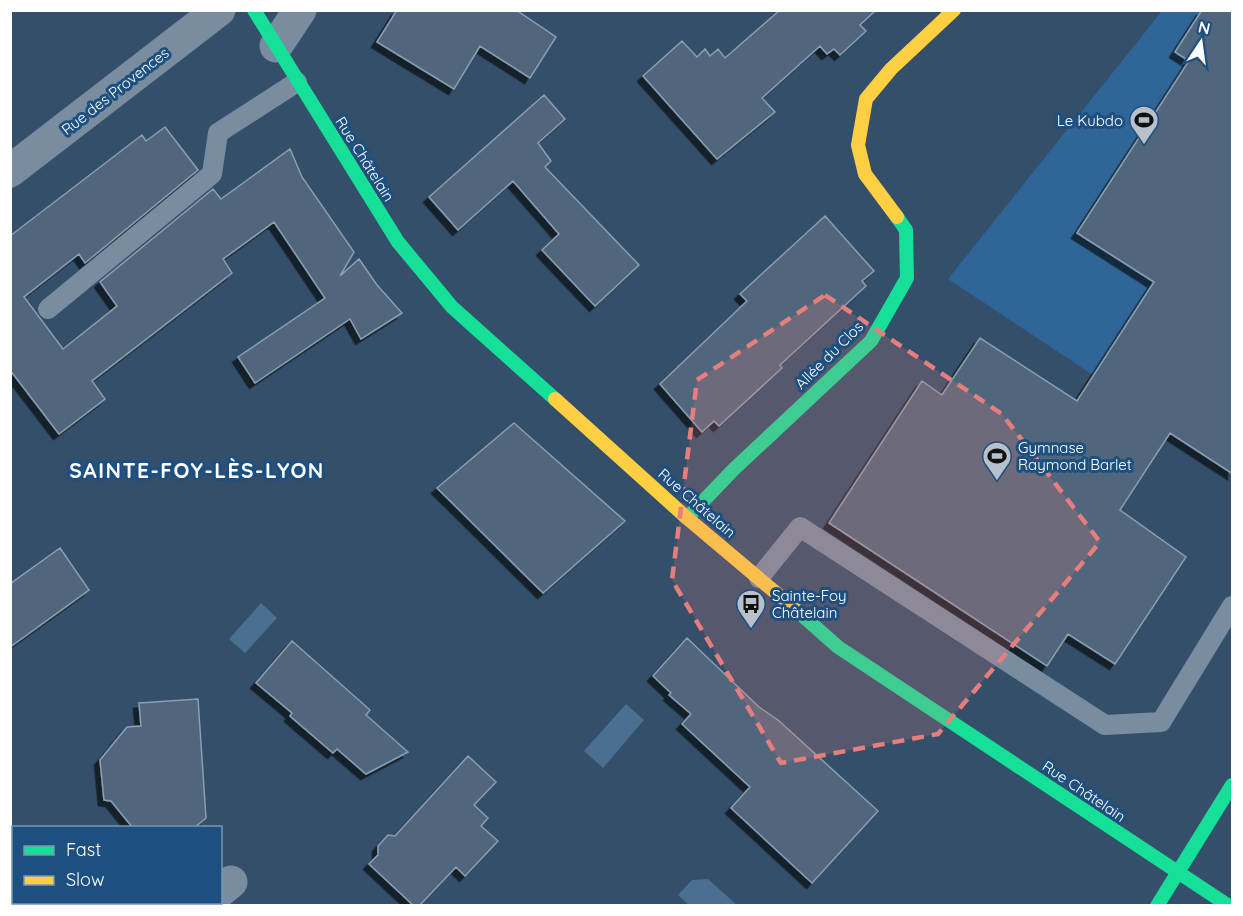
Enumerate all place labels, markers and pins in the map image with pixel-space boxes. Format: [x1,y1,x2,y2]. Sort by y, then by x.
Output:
sports icon: Le Kubdo [1128,104,1160,146]
place label: Le Kubdo [1057,111,1123,130]
place label: Gymnase Raymond Barlet [1018,438,1132,474]
sports icon: Gymnase Raymond Barlet [981,440,1013,482]
place label: Sainte-Foy Châtelain [772,586,847,622]
bus stop icon: Sainte-Foy Châtelain [735,588,767,630]

